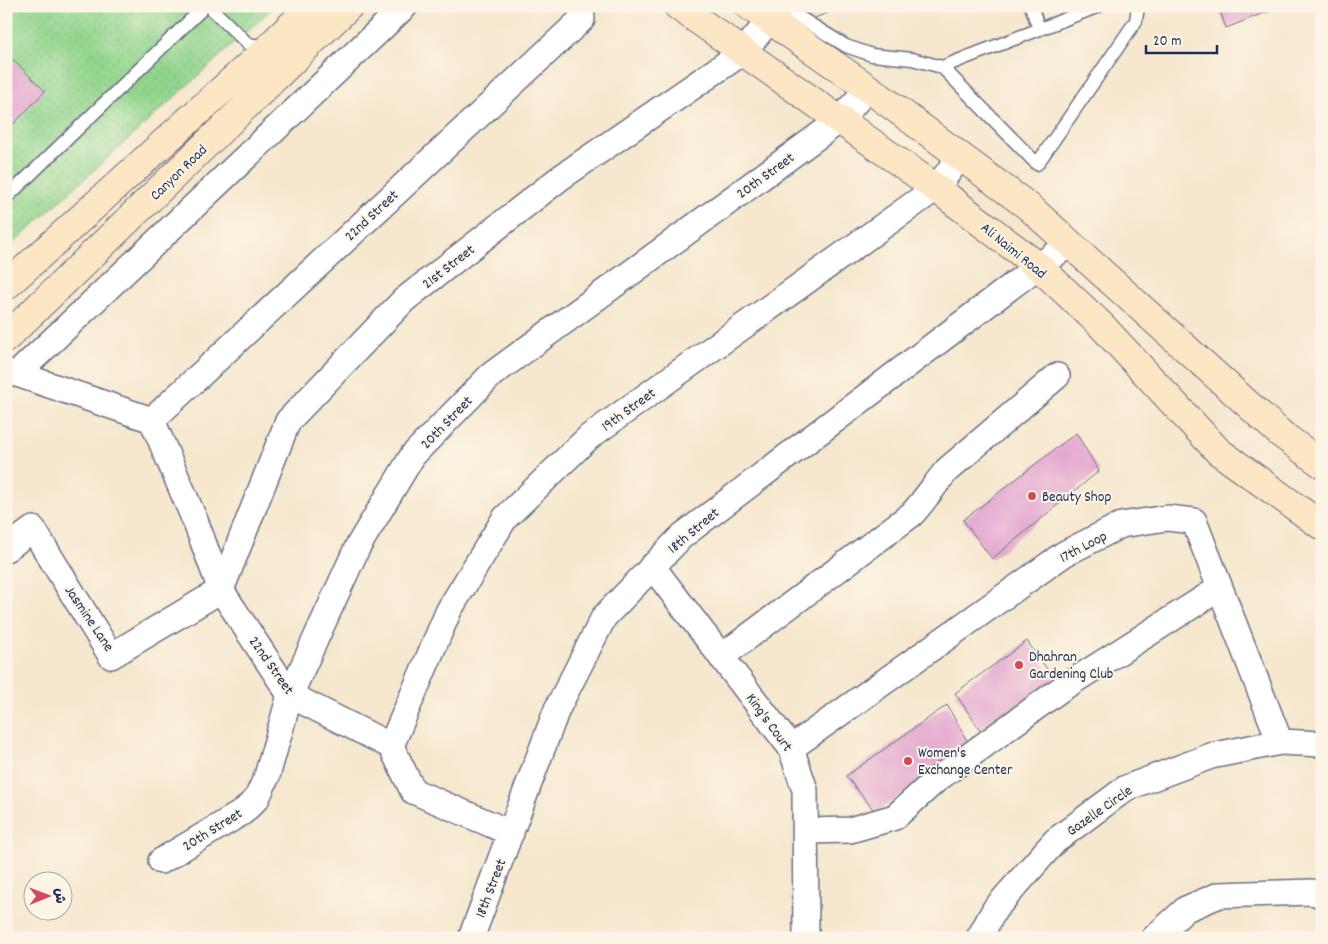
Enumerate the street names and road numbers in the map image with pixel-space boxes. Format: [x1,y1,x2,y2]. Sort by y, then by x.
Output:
street label: Canyon Road [146,140,213,207]
street label: 20th Street [733,148,800,205]
street label: 22nd Street [340,185,405,247]
street label: Ali Naimi Road [975,218,1051,285]
street label: 21st Street [418,240,481,295]
street label: 19th Street [597,383,661,438]
street label: 20th Street [416,391,479,455]
street label: 18th Street [664,503,725,560]
street label: 17th Loop [1056,526,1112,570]
street label: Jasmine Lane [58,582,119,657]
street label: 22nd Street [242,632,299,700]
street label: King's Court [740,689,797,757]
street label: Gazelle Circle [1063,781,1138,842]
street label: 20th Street [179,803,248,858]
street label: 18th Street [471,856,513,921]

